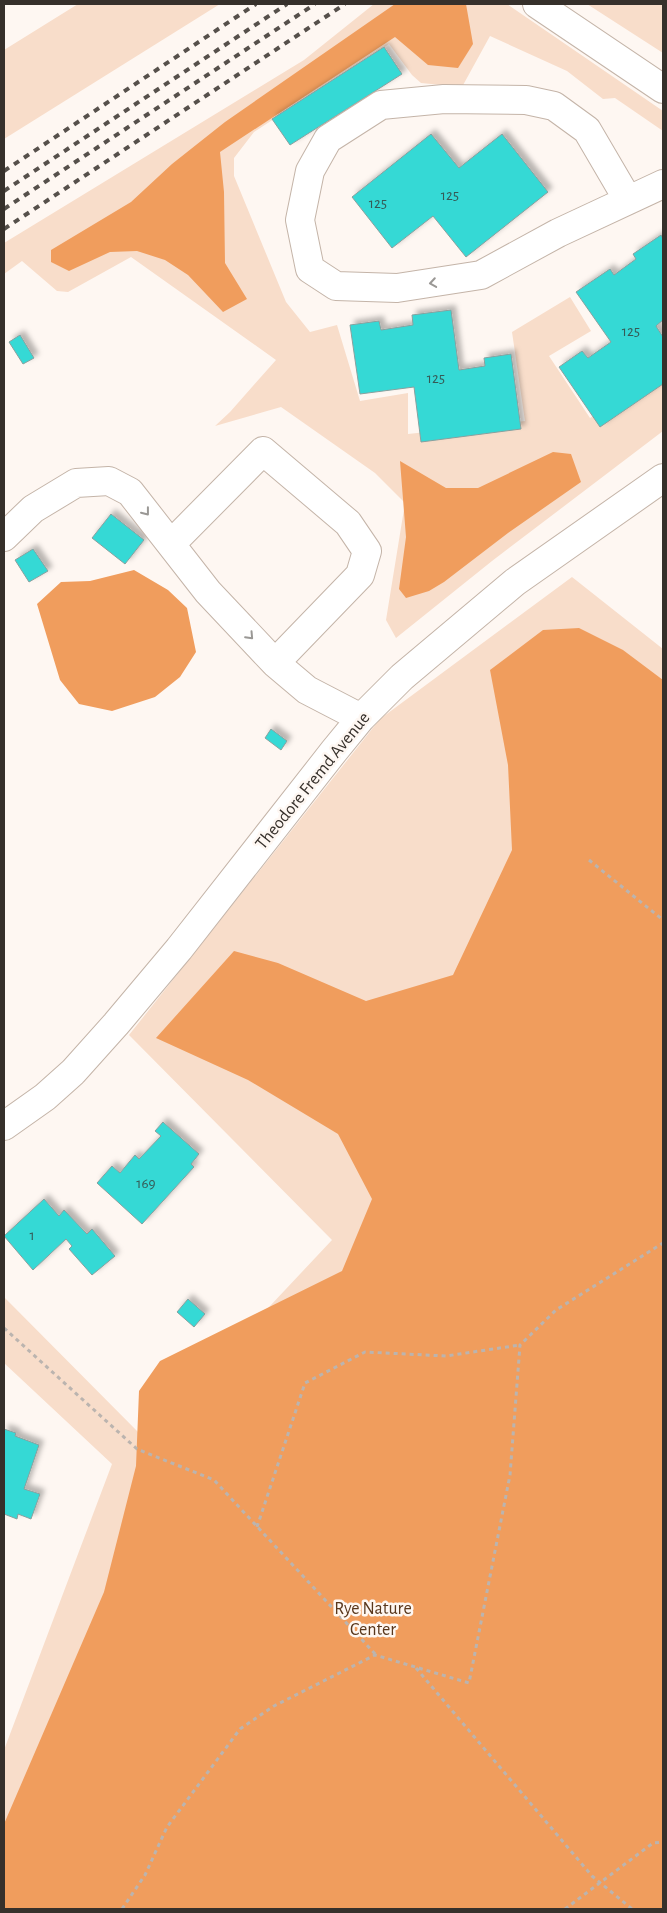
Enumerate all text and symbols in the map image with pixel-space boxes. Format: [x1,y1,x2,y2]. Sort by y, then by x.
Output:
house number: 125 [441,188,459,203]
house number: 125 [369,196,387,211]
one-way arrow [429,277,437,287]
house number: 125 [622,324,640,339]
house number: 125 [427,371,445,386]
one-way arrow [140,506,148,515]
one-way arrow [244,631,253,640]
street label: Theodore Fremd Avenue [252,709,374,853]
house number: 169 [136,1176,156,1191]
house number: 1 [29,1228,35,1243]
park label: Rye Nature Center [334,1600,412,1639]

